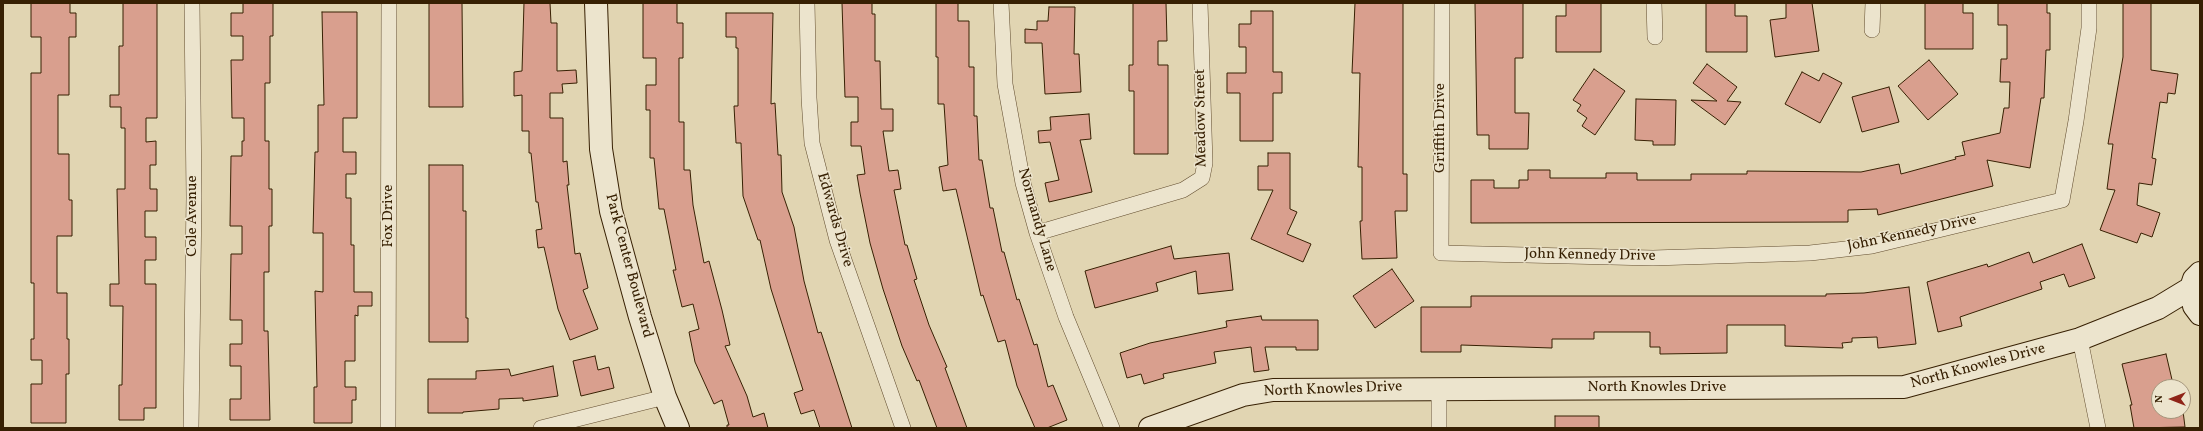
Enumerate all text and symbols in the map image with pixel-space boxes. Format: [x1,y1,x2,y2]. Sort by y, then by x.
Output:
street label: Meadow Street [1192,69,1212,167]
street label: Griffith Drive [1432,83,1450,173]
street label: Normandy Lane [1013,166,1059,274]
street label: Edwards Drive [812,171,856,269]
street label: Cole Avenue [184,175,202,257]
street label: Fox Drive [380,185,398,247]
street label: Park Center Boulevard [600,192,656,340]
street label: John Kennedy Drive [1846,212,1978,256]
street label: John Kennedy Drive [1524,246,1656,266]
street label: North Knowles Drive [1909,340,2047,394]
street label: North Knowles Drive [1263,379,1403,401]
street label: North Knowles Drive [1588,379,1726,397]
north arrow [2151,379,2191,419]
text: N [2152,395,2167,403]

